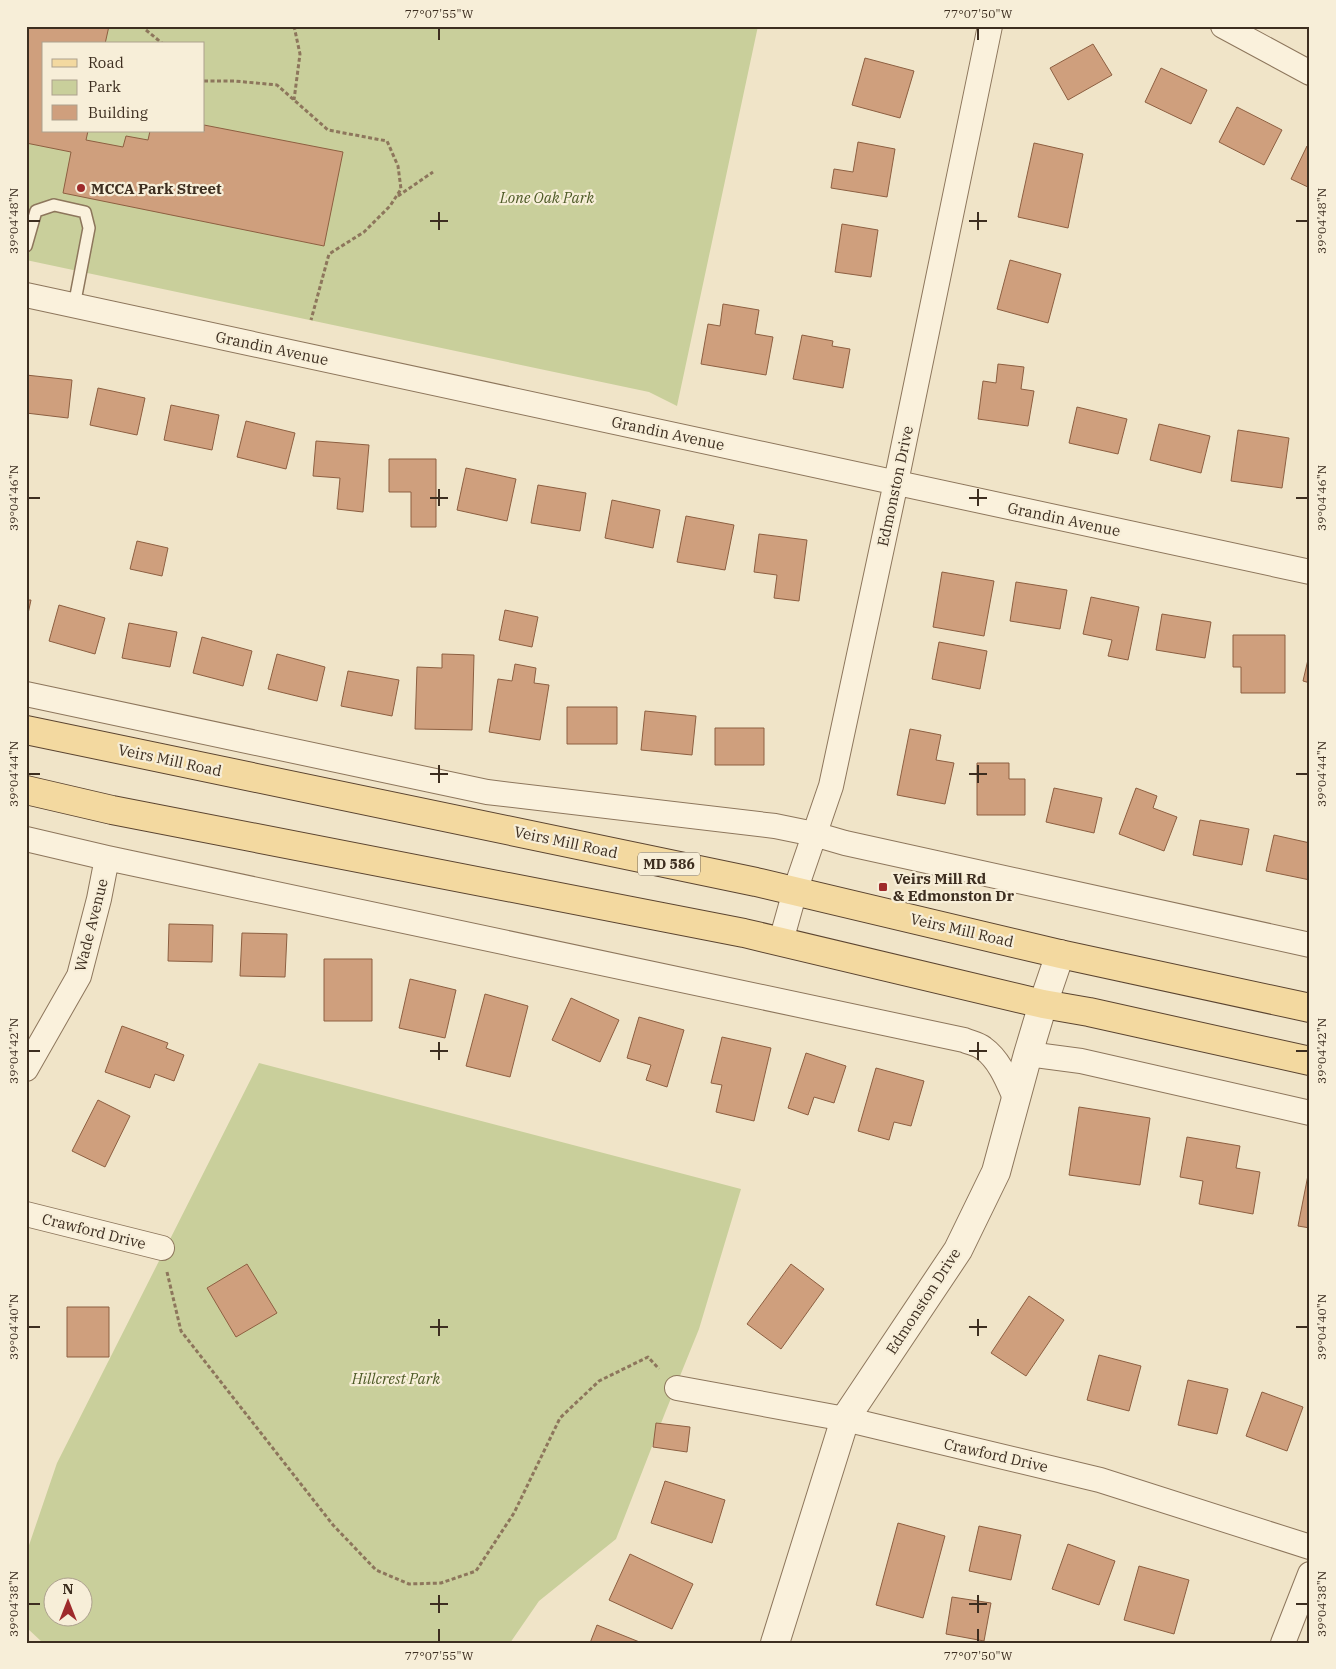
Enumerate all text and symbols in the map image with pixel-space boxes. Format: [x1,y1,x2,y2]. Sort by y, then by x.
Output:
text: 77°07'55"W [405,6,474,21]
text: 77°07'50"W [944,6,1013,21]
legend [42,42,205,132]
text: Road [88,53,124,72]
text: Park [88,77,121,96]
text: Building [88,103,148,122]
place label: MCCA Park Street [91,179,222,198]
marker: MCCA Park Street [75,182,87,194]
text: 39°04'48"N [6,188,21,254]
park label: Lone Oak Park [499,188,594,207]
text: 39°04'48"N [1314,188,1329,254]
street label: Grandin Avenue [214,327,330,369]
street label: Grandin Avenue [610,412,726,454]
street label: Edmonston Drive [873,424,917,548]
text: 39°04'46"N [6,465,21,531]
text: 39°04'46"N [1314,465,1329,531]
street label: Grandin Avenue [1006,498,1122,540]
street label: Veirs Mill Road [116,740,224,780]
text: 39°04'44"N [6,741,21,807]
text: 39°04'44"N [1314,741,1329,807]
street label: Veirs Mill Road [512,822,620,862]
road number: MD 586 [638,852,700,876]
place label: Veirs Mill Rd & Edmonston Dr [893,869,1015,905]
street label: Wade Avenue [70,877,112,973]
marker: Veirs Mill Rd & Edmonston Dr [877,881,889,893]
street label: Veirs Mill Road [909,909,1015,951]
text: 39°04'42"N [6,1018,21,1084]
text: 39°04'42"N [1314,1018,1329,1084]
street label: Crawford Drive [40,1209,148,1253]
street label: Edmonston Drive [882,1244,964,1358]
text: 39°04'40"N [6,1294,21,1360]
text: 39°04'40"N [1314,1294,1329,1360]
park label: Hillcrest Park [351,1369,440,1388]
street label: Crawford Drive [942,1434,1050,1476]
text: 39°04'38"N [6,1571,21,1637]
text: 39°04'38"N [1314,1571,1329,1637]
north arrow [42,1576,92,1626]
text: N [62,1580,74,1598]
text: 77°07'55"W [405,1648,474,1663]
text: 77°07'50"W [944,1648,1013,1663]

